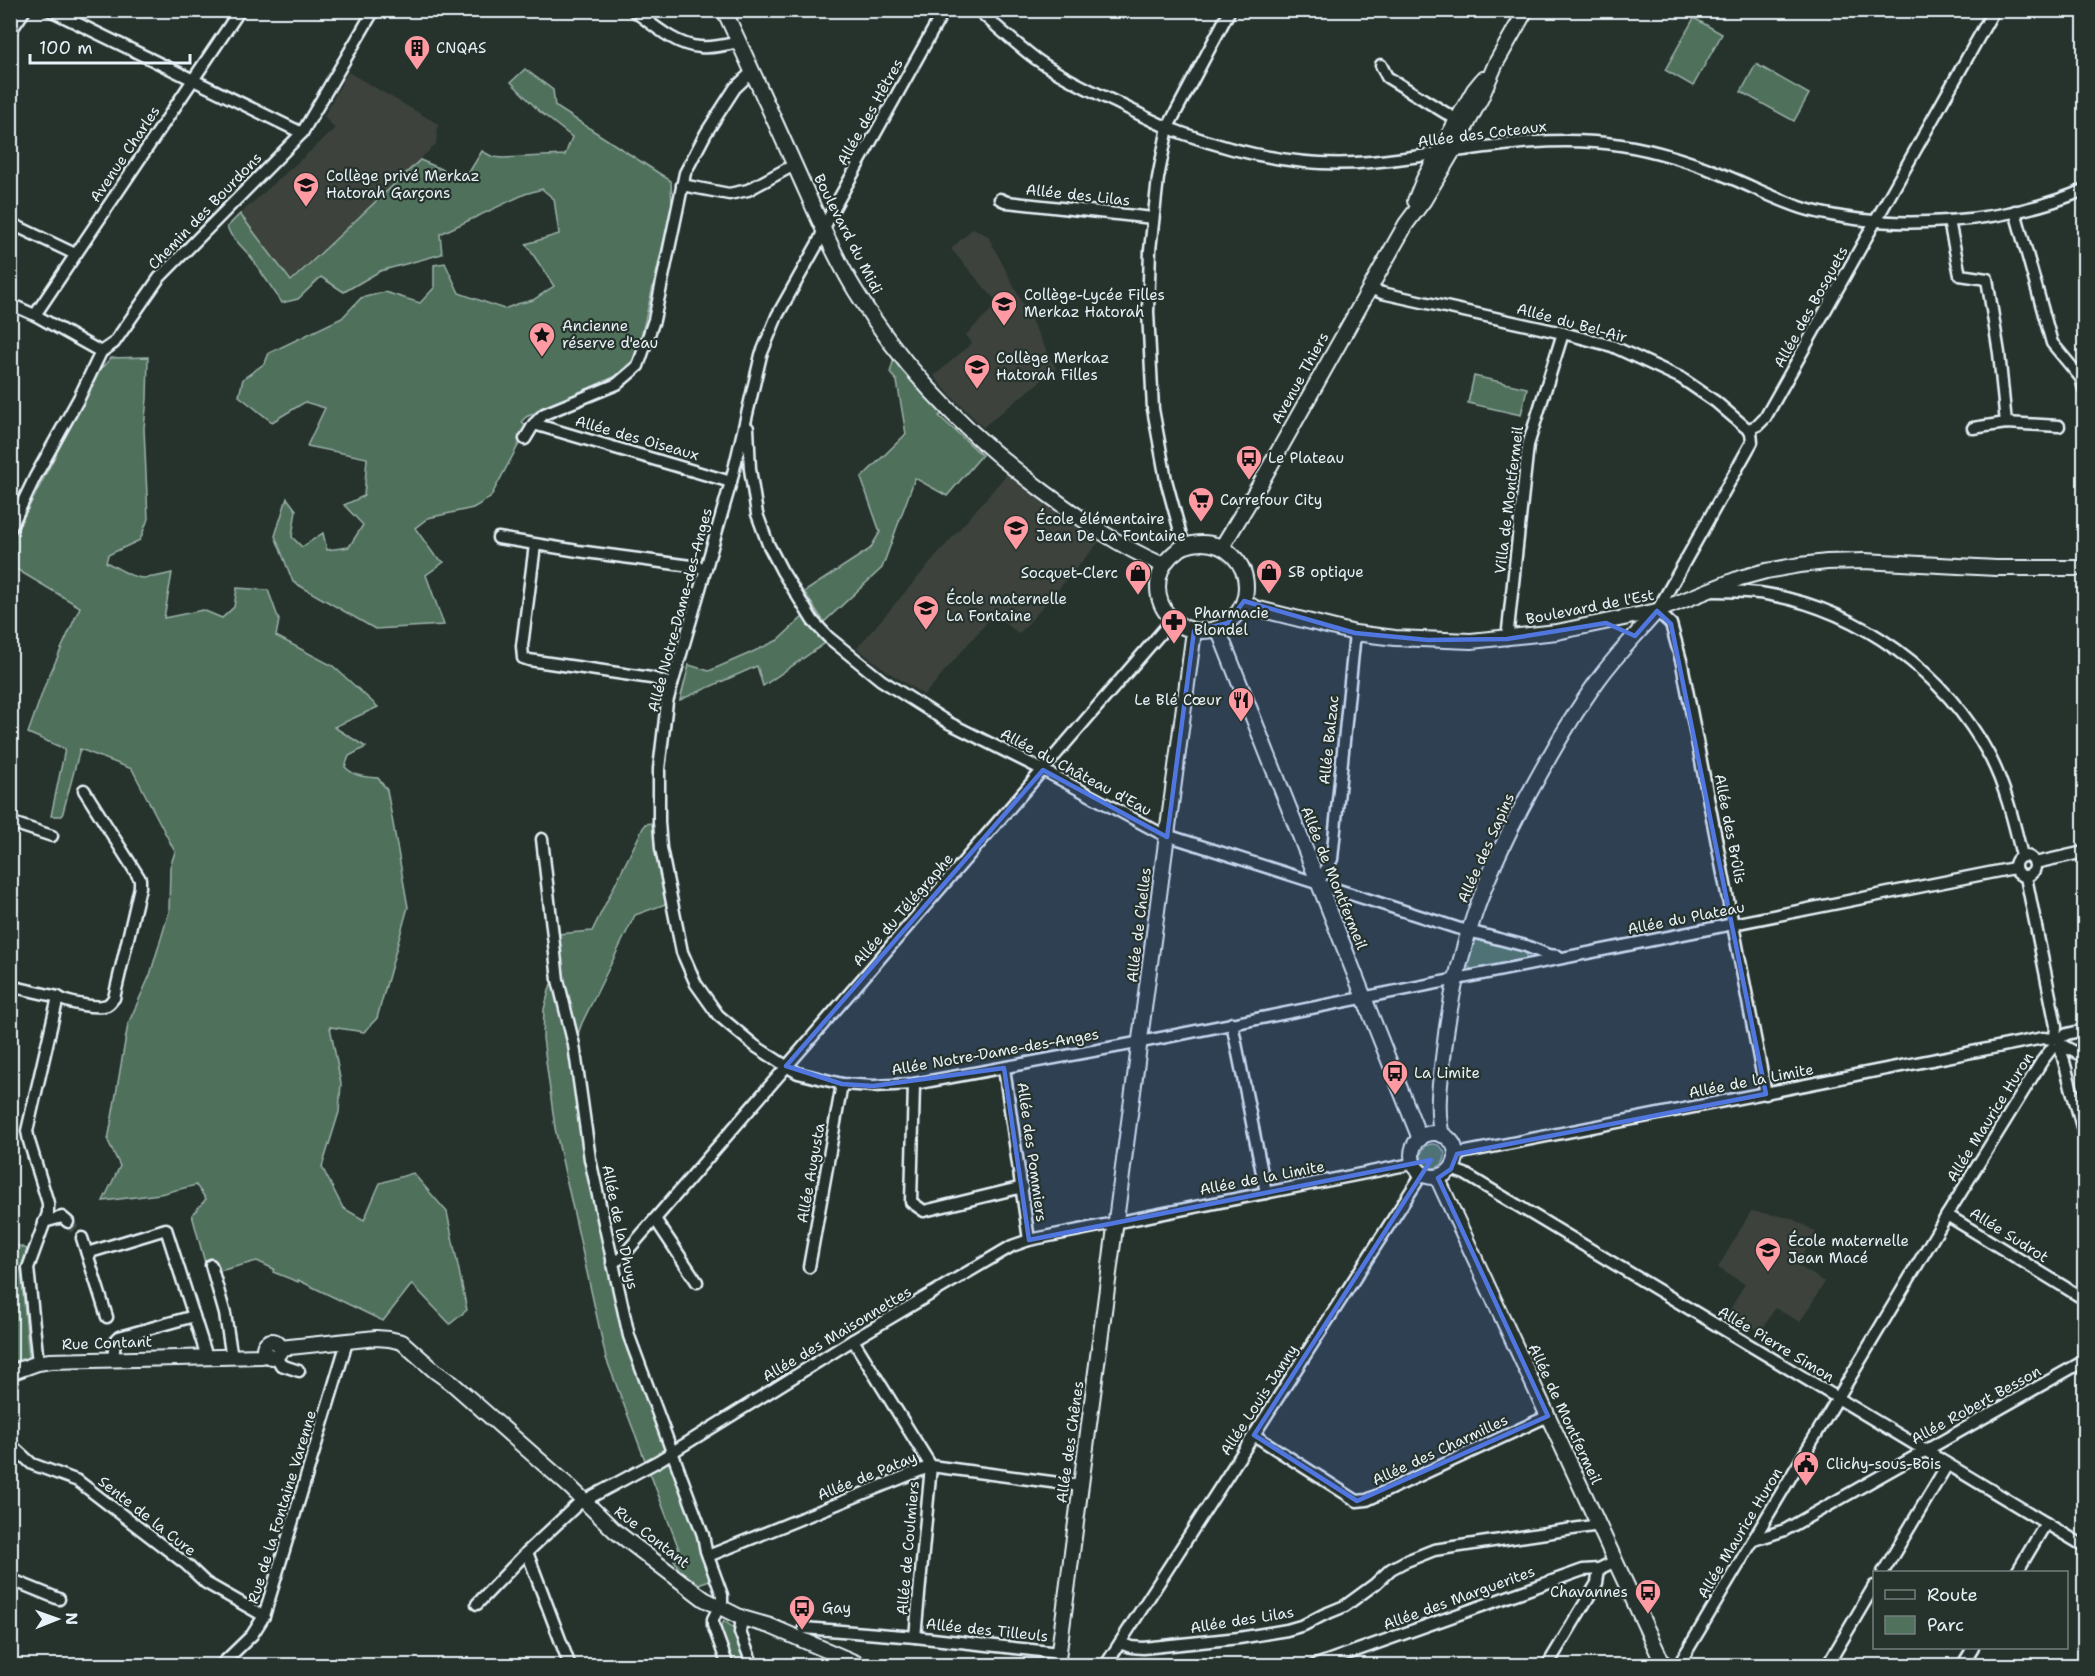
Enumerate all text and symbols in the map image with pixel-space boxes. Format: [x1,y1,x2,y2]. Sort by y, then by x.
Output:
scale bar [30,27,190,65]
building icon: CNQAS [402,33,432,71]
text: 100 m [39,36,93,60]
place label: CNQAS [436,38,486,58]
street label: Allée des Hêtres [832,55,908,169]
street label: Avenue Charles [85,102,165,206]
street label: Allée des Coteaux [1416,116,1548,152]
street label: Chemin des Bourdons [144,148,266,274]
place label: Collège privé Merkaz Hatorah Garçons [326,166,480,203]
school or university icon: Collège privé Merkaz Hatorah Garçons [291,170,321,208]
street label: Boulevard du Midi [809,170,887,298]
street label: Allée des Lilas [1025,180,1131,210]
street label: Allée des Bosquets [1769,243,1853,371]
place label: Collège-Lycée Filles Merkaz Hatorah [1024,285,1165,322]
school or university icon: Collège-Lycée Filles Merkaz Hatorah [989,289,1019,327]
street label: Allée du Bel-Air [1514,299,1630,347]
place label: Ancienne réserve d'eau [562,316,658,353]
place icon: Ancienne réserve d'eau [527,320,557,358]
street label: Avenue Thiers [1267,329,1333,427]
place label: Collège Merkaz Hatorah Filles [996,348,1109,385]
school or university icon: Collège Merkaz Hatorah Filles [962,352,992,390]
street label: Allée des Oiseaux [573,411,701,465]
street label: Villa de Montfermeil [1490,424,1528,575]
bus stop icon: Le Plateau [1234,443,1264,481]
place label: Le Plateau [1268,448,1344,468]
supermarket icon: Carrefour City [1186,485,1216,523]
place label: Carrefour City [1220,490,1322,510]
street label: Allée Notre-Dame-des-Anges [643,506,717,714]
place label: École élémentaire Jean De La Fontaine [1036,508,1186,546]
school or university icon: École élémentaire Jean De La Fontaine [1001,513,1031,551]
shop icon: SB optique [1254,557,1284,595]
shop icon: Socquet-Clerc [1123,558,1153,596]
place label: SB optique [1288,562,1364,582]
place label: Socquet-Clerc [1021,563,1118,583]
street label: Boulevard de l'Est [1524,585,1656,629]
place label: École maternelle La Fontaine [946,588,1067,626]
school or university icon: École maternelle La Fontaine [911,593,941,631]
place label: Pharmacie Blondel [1194,603,1269,640]
pharmacy icon: Pharmacie Blondel [1159,607,1189,645]
restaurant icon: Le Blé Cœur [1226,685,1256,723]
place label: Le Blé Cœur [1134,690,1222,710]
street label: Allée Balzac [1314,694,1344,786]
street label: Allée du Château d'Eau [997,724,1155,820]
street label: Allée des Brûlis [1710,772,1750,886]
street label: Allée des Sapins [1453,790,1519,906]
street label: Allée de Montfermeil [1296,803,1372,953]
street label: Allée du Télégraphe [848,849,958,971]
street label: Allée de Chelles [1122,866,1156,984]
street label: Allée du Plateau [1626,897,1746,939]
street label: Allée Notre-Dame-des-Anges [890,1024,1100,1080]
street label: Allée Maurice Huron [1942,1048,2038,1186]
bus stop icon: La Limite [1380,1058,1410,1096]
street label: Allée de la Limite [1687,1059,1815,1103]
place label: La Limite [1414,1063,1480,1083]
street label: Allée des Pommiers [1012,1081,1052,1223]
street label: Allée Augusta [792,1121,830,1225]
street label: Allée de la Limite [1198,1156,1326,1200]
street label: Allée de la Dhuys [597,1163,643,1291]
street label: Allée Sudrot [1966,1203,2052,1267]
place label: École maternelle Jean Macé [1788,1230,1909,1268]
school or university icon: École maternelle Jean Macé [1753,1235,1783,1273]
street label: Allée des Maisonnettes [759,1282,915,1386]
street label: Allée Pierre Simon [1714,1301,1838,1387]
street label: Rue Contant [62,1331,152,1355]
street label: Allée de Montfermeil [1524,1340,1607,1488]
street label: Allée Louis Janny [1216,1341,1302,1459]
street label: Allée Robert Besson [1908,1361,2044,1449]
street label: Allée des Chênes [1052,1380,1088,1504]
street label: Rue de la Fontaine Varenne [243,1408,321,1606]
street label: Allée des Charmilles [1369,1410,1511,1490]
street label: Allée de Patay [814,1447,920,1505]
public building icon: Clichy-sous-Bois [1791,1449,1821,1487]
place label: Clichy-sous-Bois [1826,1454,1941,1474]
street label: Allée Maurice Huron [1693,1464,1787,1602]
street label: Sente de la Cure [94,1471,200,1561]
street label: Allée de Coulmiers [892,1480,924,1616]
street label: Rue Contant [610,1501,694,1573]
street label: Allée des Marguerites [1380,1561,1538,1635]
legend [1873,1571,2068,1649]
bus stop icon: Chavannes [1633,1577,1663,1615]
place label: Chavannes [1550,1582,1628,1602]
text: Route [1927,1583,1978,1607]
north arrow [27,1589,87,1649]
bus stop icon: Gay [787,1593,817,1631]
place label: Gay [822,1598,851,1618]
street label: Allée des Lilas [1189,1602,1295,1638]
text: N [61,1612,82,1625]
text: Parc [1927,1613,1964,1637]
street label: Allée des Tilleuls [925,1614,1049,1646]

